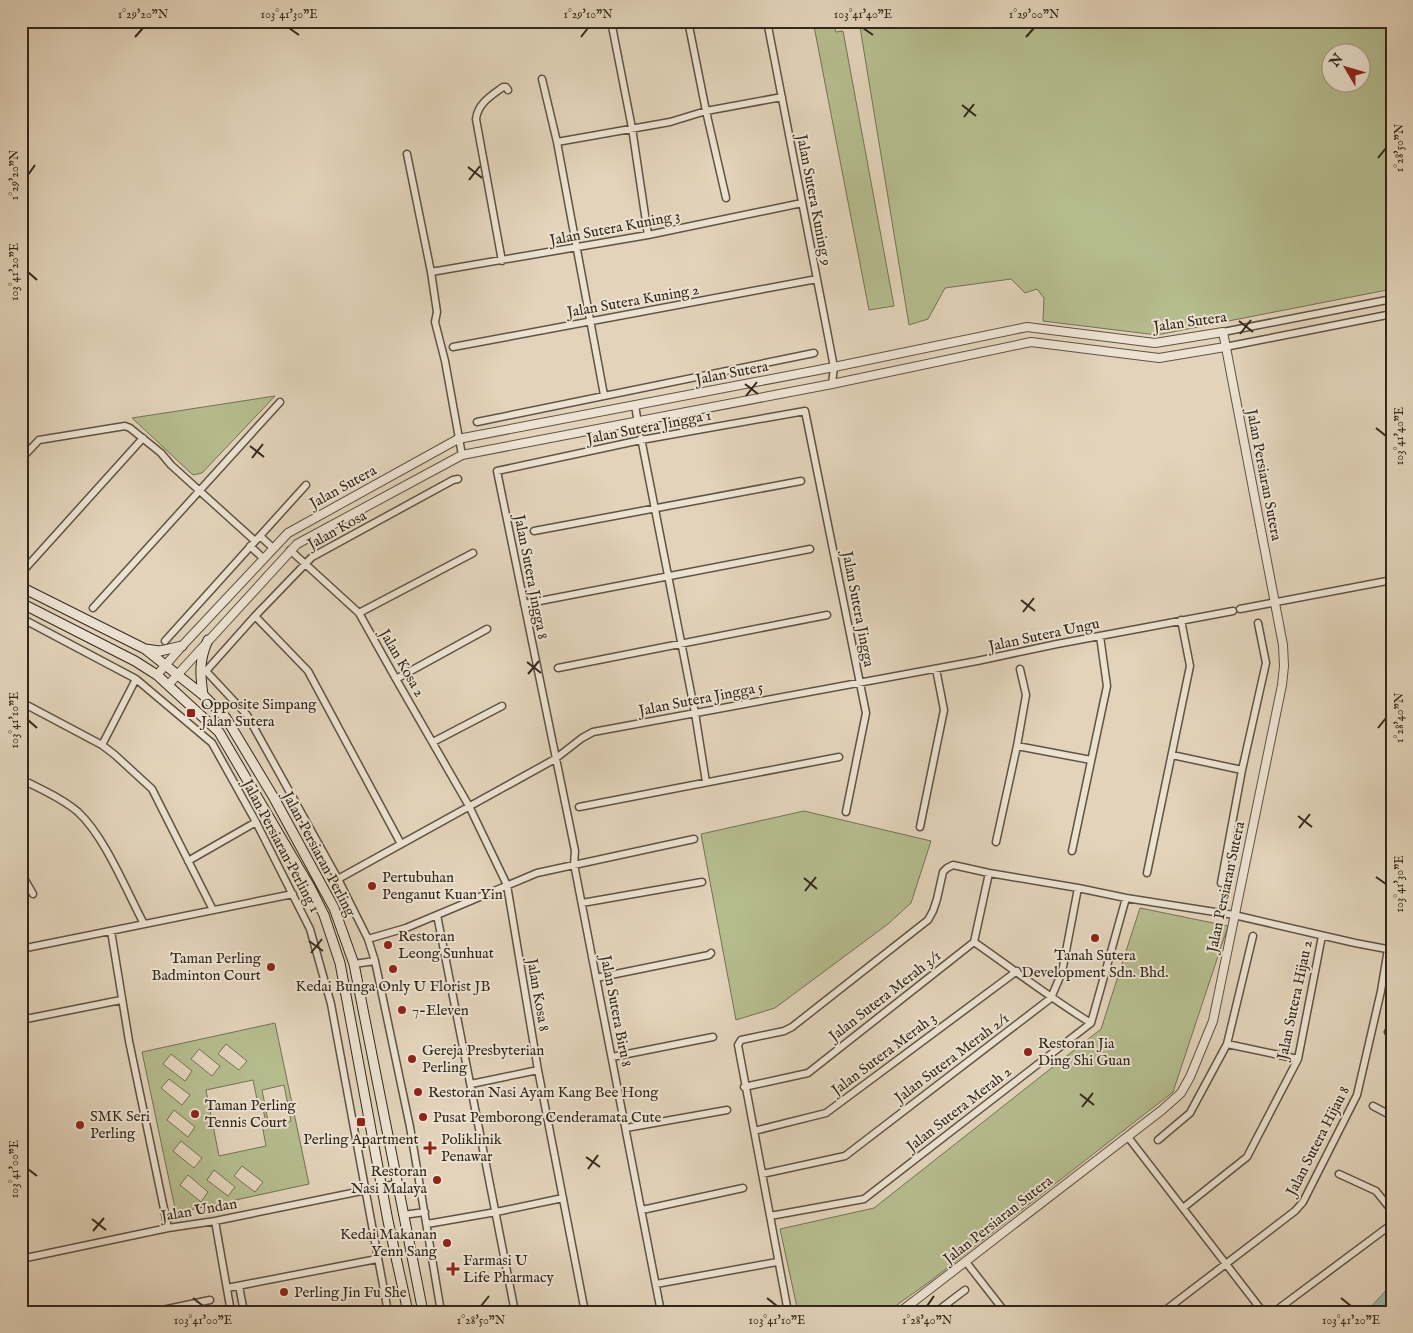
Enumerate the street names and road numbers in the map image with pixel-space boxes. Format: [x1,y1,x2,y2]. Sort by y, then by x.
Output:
street label: Jalan Sutera Kuning 9 [792,131,836,267]
street label: Jalan Sutera Kuning 3 [546,206,682,250]
street label: Jalan Sutera Kuning 2 [563,280,701,322]
street label: Jalan Sutera [1150,307,1228,337]
street label: Jalan Sutera [692,357,770,390]
street label: Jalan Sutera Jingga 1 [583,406,713,449]
street label: Jalan Persiaran Sutera [1242,406,1286,543]
street label: Jalan Sutera [304,461,380,514]
street label: Jalan Kosa [302,506,370,555]
street label: Jalan Sutera Jingga 8 [509,511,552,641]
street label: Jalan Sutera Jingga [837,547,879,669]
street label: Jalan Sutera Ungu [985,614,1101,656]
street label: Jalan Kosa 2 [374,624,429,700]
street label: Jalan Sutera Jingga 5 [635,678,765,721]
street label: Jalan Persiaran Perling 1 [238,776,324,916]
street label: Jalan Persiaran Perling [278,788,360,920]
street label: Jalan Persiaran Sutera [1202,819,1249,956]
street label: Jalan Sutera Hijau 2 [1273,938,1317,1064]
street label: Jalan Sutera Merah 3/1 [823,946,945,1047]
street label: Jalan Sutera Biru 8 [595,952,636,1068]
street label: Jalan Kosa 8 [522,955,554,1033]
street label: Jalan Sutera Merah 3 [826,1008,940,1101]
street label: Jalan Sutera Merah 2/1 [889,1009,1013,1109]
street label: Jalan Sutera Merah 2 [901,1062,1015,1157]
street label: Jalan Sutera Hijau 8 [1281,1083,1354,1201]
street label: Jalan Persiaran Sutera [938,1171,1057,1270]
street label: Jalan Undan [158,1194,238,1226]

